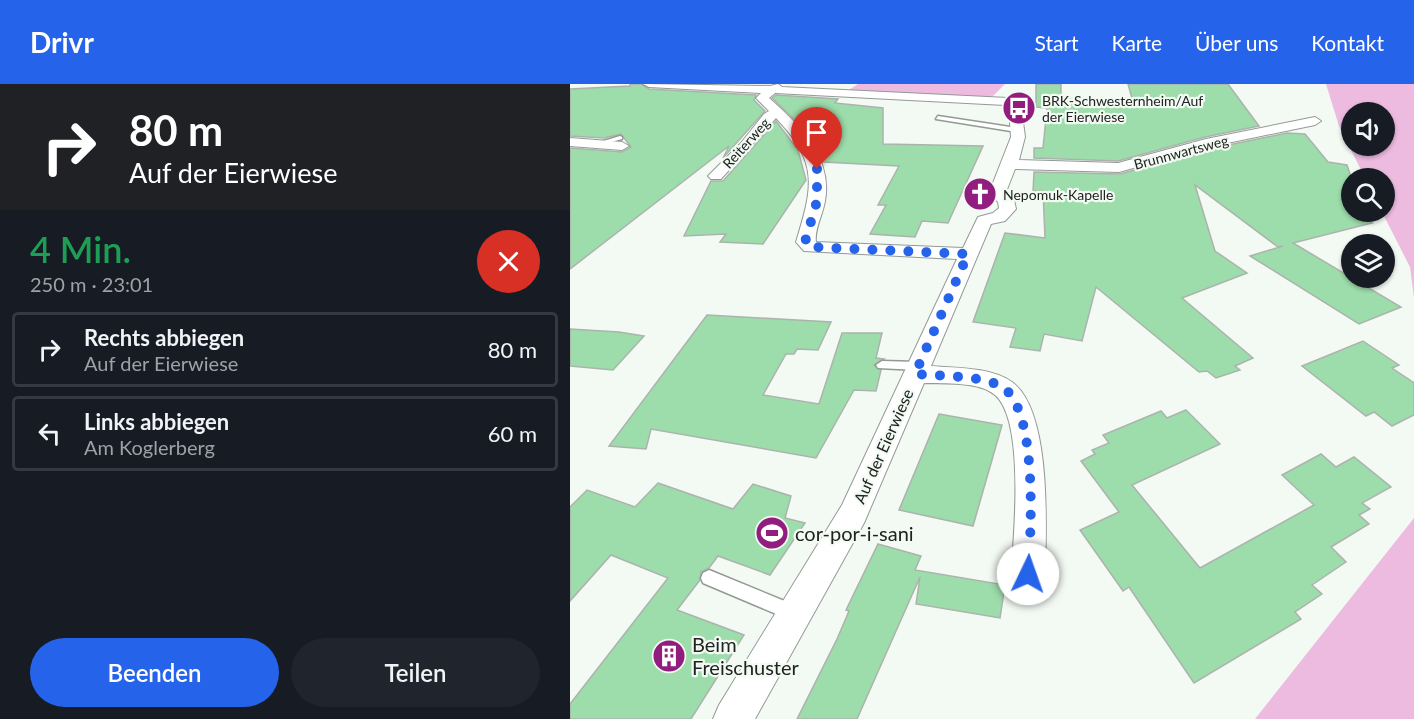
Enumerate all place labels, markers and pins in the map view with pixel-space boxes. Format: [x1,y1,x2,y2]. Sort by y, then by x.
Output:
bus stop icon: BRK-Schwesternheim/Auf der Eierwiese [1001,90,1037,126]
place label: BRK-Schwesternheim/Auf der Eierwiese [1042,92,1203,125]
pin [791,107,842,169]
church icon: Nepomuk-Kapelle [962,176,998,212]
place label: Nepomuk-Kapelle [1003,186,1113,203]
sports icon: cor-por-i-sani [754,515,790,551]
place label: cor-por-i-sani [795,521,914,545]
place label: Beim Freischuster [692,632,800,679]
building icon: Beim Freischuster [651,638,687,674]

